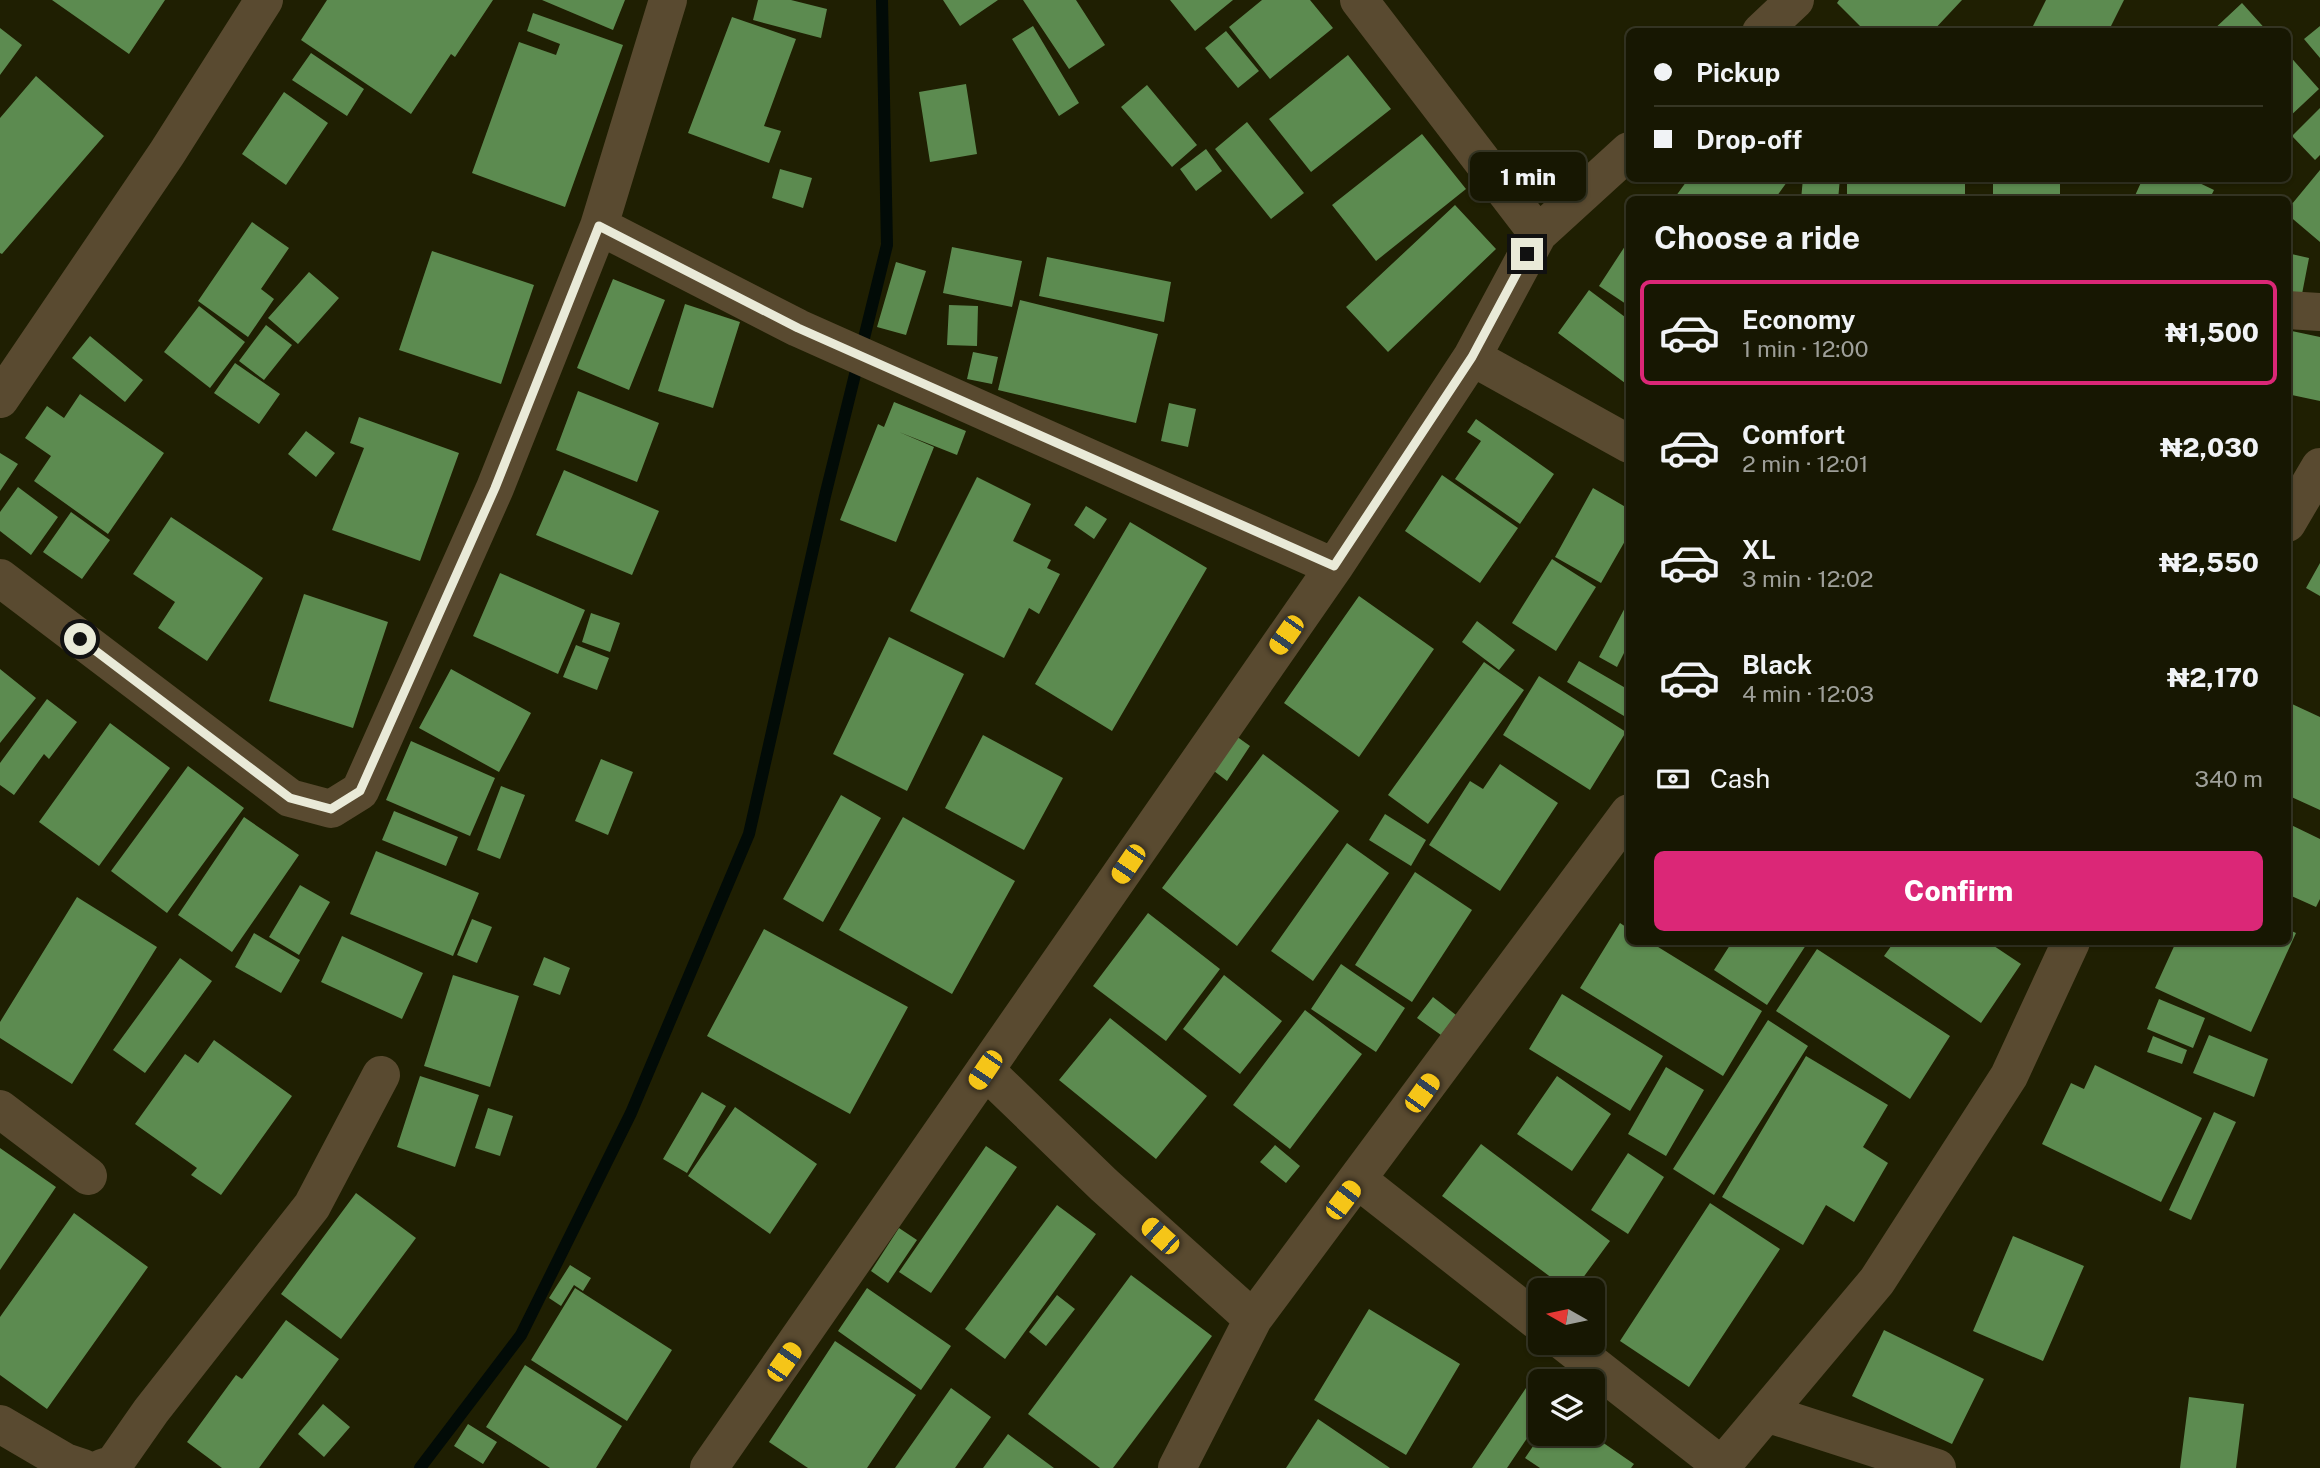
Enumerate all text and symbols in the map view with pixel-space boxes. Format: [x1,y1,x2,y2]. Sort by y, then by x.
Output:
text: Pickup [1696,57,1780,88]
text: Drop-off [1696,124,1802,155]
callout: 1 min [1469,152,1585,202]
text: 1 min [1500,163,1556,190]
text: Choose a ride [1654,219,1860,256]
route end [1511,238,1543,270]
icon: car [1658,301,1721,364]
text: Economy [1742,304,1855,335]
text: ₦1,500 [2165,317,2259,348]
text: 1 min · 12:00 [1742,335,1869,362]
icon: car [1658,416,1721,479]
text: Comfort [1742,419,1845,450]
text: ₦2,030 [2160,432,2259,463]
text: 2 min · 12:01 [1742,450,1868,477]
icon: car [1658,531,1721,594]
text: XL [1742,534,1776,565]
text: ₦2,550 [2159,547,2259,578]
text: 3 min · 12:02 [1742,565,1873,592]
car [1266,612,1307,658]
route start [64,623,96,655]
icon: car [1658,646,1721,709]
text: Black [1742,649,1812,680]
text: ₦2,170 [2167,662,2259,693]
text: 4 min · 12:03 [1742,680,1874,707]
icon: cash [1654,760,1692,798]
text: Cash [1710,763,1770,794]
text: 340 m [2195,765,2263,792]
car [1108,841,1149,887]
button: Confirm [1654,851,2263,931]
car [965,1047,1006,1093]
car [1402,1070,1443,1116]
car [1322,1177,1365,1223]
car [1138,1214,1183,1258]
north arrow [1528,1278,1605,1354]
map controls [1528,1278,1605,1446]
car [764,1339,805,1385]
button: layers [1528,1369,1605,1446]

